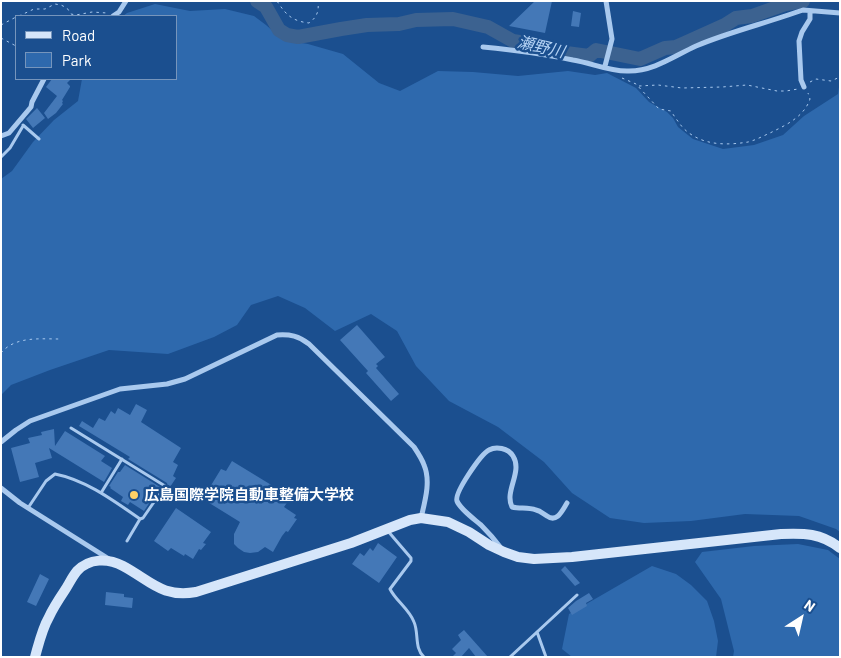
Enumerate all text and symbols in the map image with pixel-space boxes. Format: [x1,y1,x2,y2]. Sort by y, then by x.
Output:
legend [15,15,178,80]
text: Road [62,26,95,44]
water label: 瀬野川 [515,32,567,62]
text: Park [62,51,91,69]
place label: 広島国際学院自動車整備大学校 [144,486,354,504]
marker: 広島国際学院自動車整備大学校 [128,489,140,501]
north arrow [776,593,826,643]
text: N [801,596,819,615]

